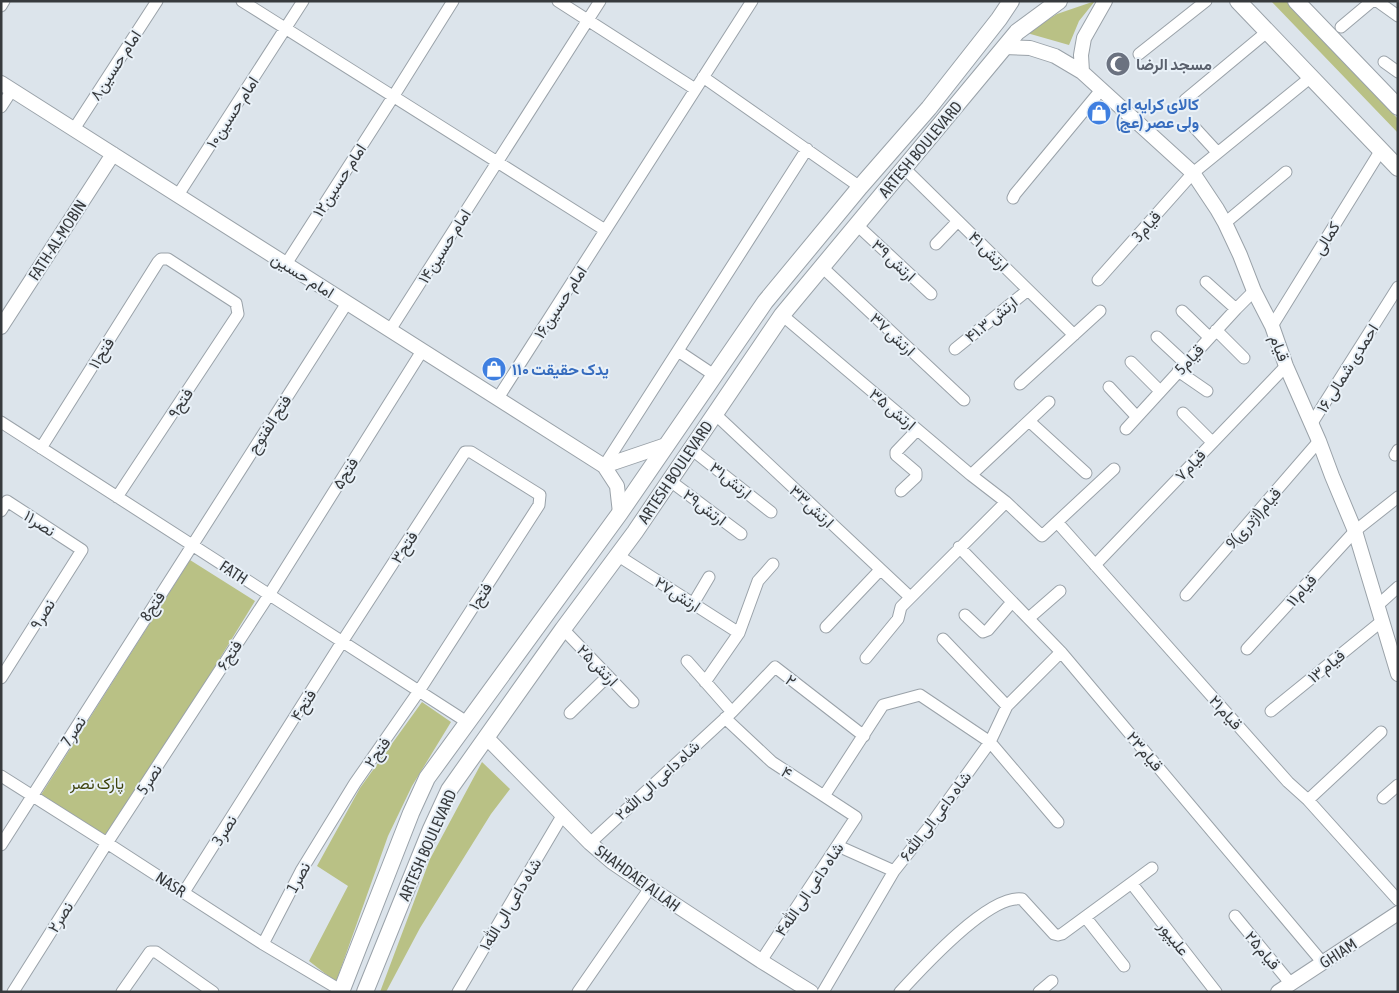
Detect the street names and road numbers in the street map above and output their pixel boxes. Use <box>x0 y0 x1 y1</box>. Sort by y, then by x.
street label: امام حسین۸ <box>86 27 146 104</box>
street label: امام حسین۱۰ <box>202 73 263 152</box>
street label: ARTESH BOULEVARD <box>875 97 965 201</box>
street label: امام حسین۱۲ <box>309 140 371 221</box>
street label: FATH-AL-MOBIN <box>24 196 90 284</box>
street label: امام حسین۱۴ <box>414 206 476 287</box>
street label: قیام3 <box>1128 207 1166 246</box>
street label: کمالی <box>1309 218 1345 259</box>
street label: ارتش ۴۱ <box>964 227 1013 276</box>
street label: ارتش ۳۹ <box>867 235 920 286</box>
street label: امام حسین <box>267 249 338 303</box>
street label: امام حسین۱۶ <box>530 262 592 343</box>
street label: ارتش ۴۱.۳ <box>961 292 1022 347</box>
street label: ارتش ۳۷ <box>865 309 919 361</box>
street label: احمدی شمالی ۱۶ <box>1313 320 1383 417</box>
street label: قیام <box>1265 332 1293 364</box>
street label: ۱۱فتح <box>85 334 120 373</box>
street label: قیام5 <box>1171 340 1209 379</box>
street label: ارتش ۳۵ <box>865 384 920 435</box>
street label: ۹فتح <box>164 385 199 423</box>
street label: فتح الفتوح <box>243 391 297 458</box>
street label: ARTESH BOULEVARD <box>634 417 716 527</box>
street label: قیام۷ <box>1171 446 1210 486</box>
street label: ۵فتح <box>328 454 364 494</box>
street label: ارتش۳۱ <box>705 458 755 504</box>
street label: ارتش۳۳ <box>785 481 838 532</box>
street label: قیام(اژدری)9 <box>1222 484 1286 553</box>
street label: ارتش۲۹ <box>679 485 730 530</box>
street label: ۱۱نصر <box>20 506 59 541</box>
street label: ۳فتح <box>387 528 423 568</box>
street label: FATH <box>217 556 251 588</box>
street label: قیام۱۱ <box>1282 571 1321 611</box>
street label: ارتش۲۷ <box>651 573 704 617</box>
street label: ۱فتح <box>465 579 498 615</box>
street label: 8فتح <box>136 588 171 626</box>
street label: ۹نصر <box>26 596 60 633</box>
street label: ۶فتح <box>213 637 248 675</box>
street label: ارتش۲۵ <box>573 641 622 691</box>
street label: قیام۱۳ <box>1304 646 1349 688</box>
street label: ۲ <box>782 670 800 690</box>
street label: فتح۴ <box>287 686 322 725</box>
street label: قیام۲۱ <box>1205 691 1246 734</box>
street label: 7نصر <box>57 713 91 750</box>
street label: قیام۲۳ <box>1122 728 1167 776</box>
street label: ۲فتح <box>360 734 396 772</box>
street label: شاه داعی الی الله۲ <box>611 737 704 825</box>
street label: 5نصر <box>133 761 167 798</box>
street label: ۴ <box>778 762 796 782</box>
street label: شاه داعی الی الله۶ <box>895 768 976 866</box>
street label: ARTESH BOULEVARD <box>394 787 460 903</box>
street label: 3نصر <box>208 812 242 849</box>
street label: شاه داعی الی الله۴ <box>771 839 849 940</box>
street label: SHAHDAEI ALLAH <box>592 841 684 915</box>
street label: شاه داعی الی الله۱ <box>475 855 546 954</box>
street label: 1نصر <box>282 859 315 896</box>
street label: NASR <box>153 868 189 900</box>
street label: نصر۲ <box>44 898 78 937</box>
street label: علیپور <box>1152 916 1193 961</box>
street label: قیام۲۵ <box>1240 927 1284 974</box>
street label: GHIAM <box>1316 934 1360 972</box>

